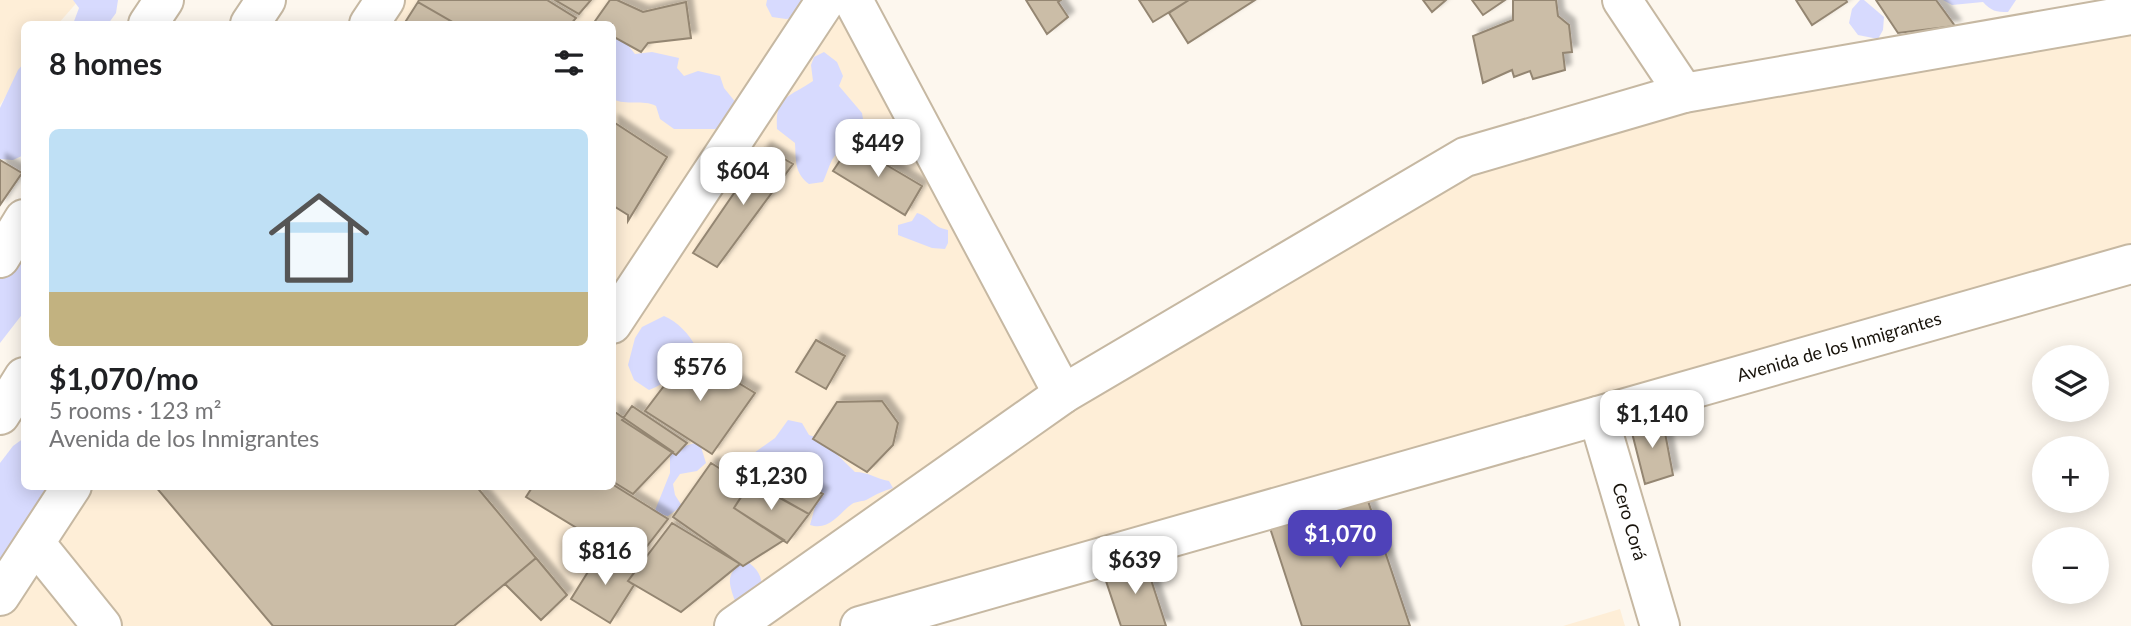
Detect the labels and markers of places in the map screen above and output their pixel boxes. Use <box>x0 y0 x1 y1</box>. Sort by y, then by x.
pin: $449 <box>837 120 919 179</box>
pin: $604 <box>702 148 784 207</box>
pin: $576 <box>659 344 741 403</box>
pin: $1,140 <box>1595 391 1709 450</box>
pin: $1,230 <box>714 452 828 512</box>
pin: $1,070 <box>1283 510 1397 570</box>
pin: $816 <box>564 528 646 587</box>
pin: $639 <box>1094 536 1176 596</box>

